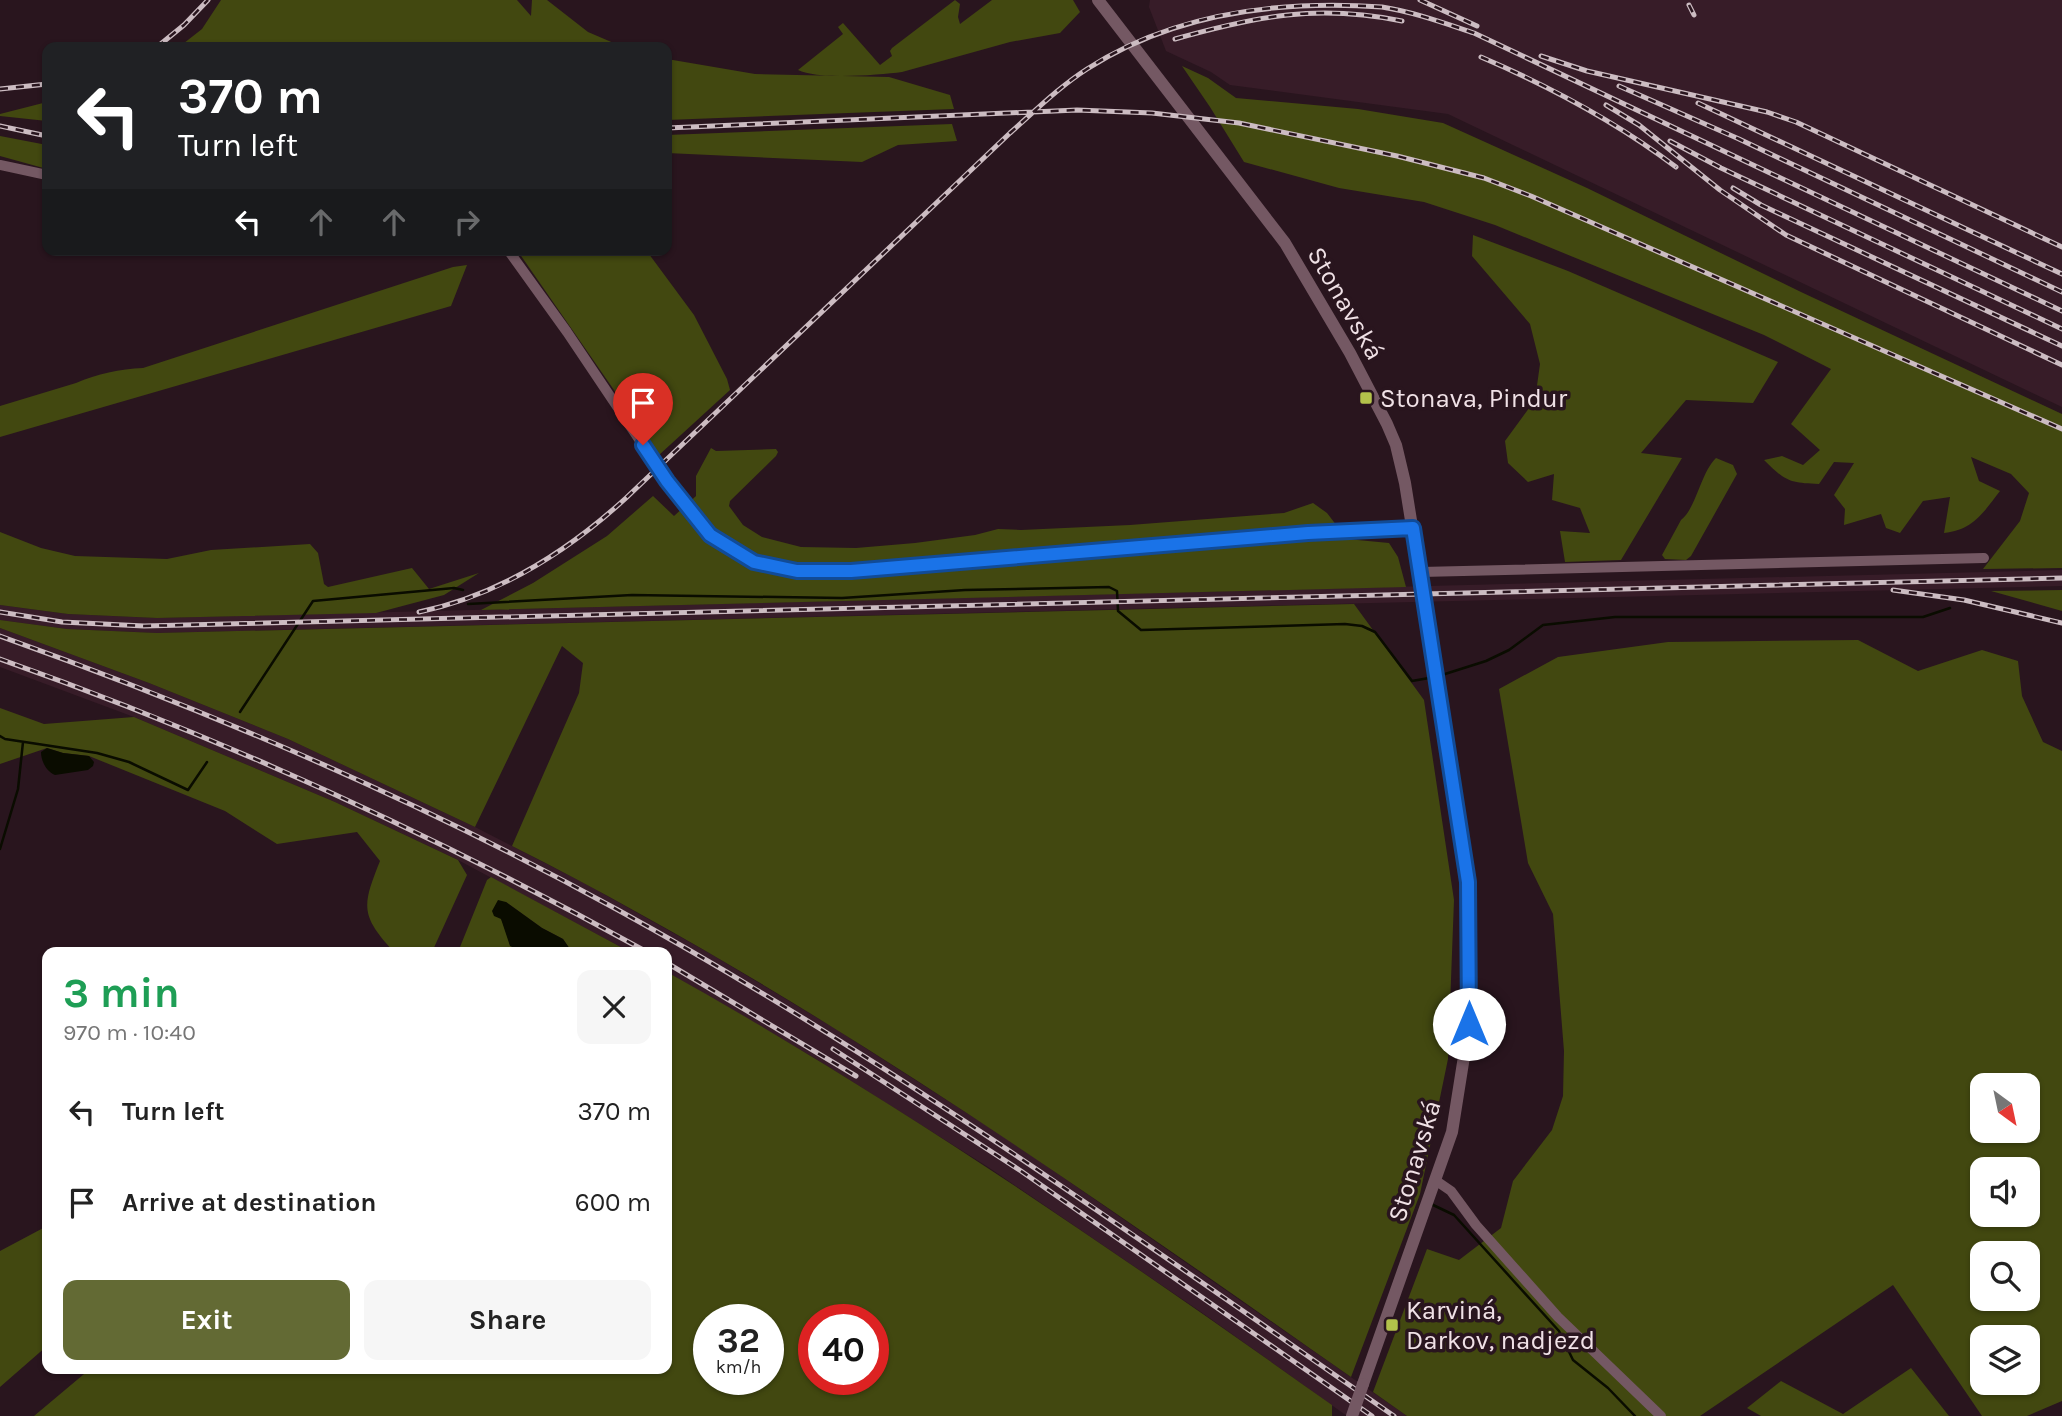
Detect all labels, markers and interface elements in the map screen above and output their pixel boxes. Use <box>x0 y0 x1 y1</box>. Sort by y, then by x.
text: 370 m <box>178 68 323 125</box>
icon: left <box>63 70 154 161</box>
text: Turn left <box>178 127 298 164</box>
icon: left <box>229 203 267 241</box>
icon: ahead <box>302 203 340 241</box>
icon: ahead <box>375 203 413 241</box>
icon: right <box>448 203 486 241</box>
street label: Stonavská <box>1301 241 1390 365</box>
pin <box>613 373 673 445</box>
place label: Stonava, Pindur <box>1380 383 1568 414</box>
icon: arrive <box>624 384 662 422</box>
marker: Stonava, Pindur <box>1358 390 1374 406</box>
text: 3 min <box>63 968 180 1018</box>
button: close <box>577 970 651 1044</box>
position arrow <box>1432 987 1506 1061</box>
text: 970 m · 10:40 <box>63 1019 196 1046</box>
north arrow <box>1970 1073 2040 1143</box>
map controls <box>1970 1073 2040 1395</box>
icon: left <box>63 1093 101 1131</box>
text: Turn left <box>122 1096 224 1127</box>
text: 370 m <box>578 1096 651 1127</box>
street label: Stonavská <box>1381 1097 1448 1226</box>
button: sound <box>1970 1157 2040 1227</box>
icon: arrive <box>63 1184 101 1222</box>
text: Arrive at destination <box>122 1187 376 1218</box>
text: 600 m <box>575 1187 651 1218</box>
button: search <box>1970 1241 2040 1311</box>
button: Exit <box>63 1280 350 1360</box>
button: Share <box>364 1280 651 1360</box>
place label: Karviná, Darkov, nadjezd <box>1406 1295 1595 1356</box>
speed limit sign: 40 <box>798 1304 889 1395</box>
marker: Karviná, Darkov, nadjezd <box>1384 1317 1400 1333</box>
text: 32 <box>717 1320 760 1361</box>
button: layers <box>1970 1325 2040 1395</box>
text: km/h <box>716 1356 761 1378</box>

